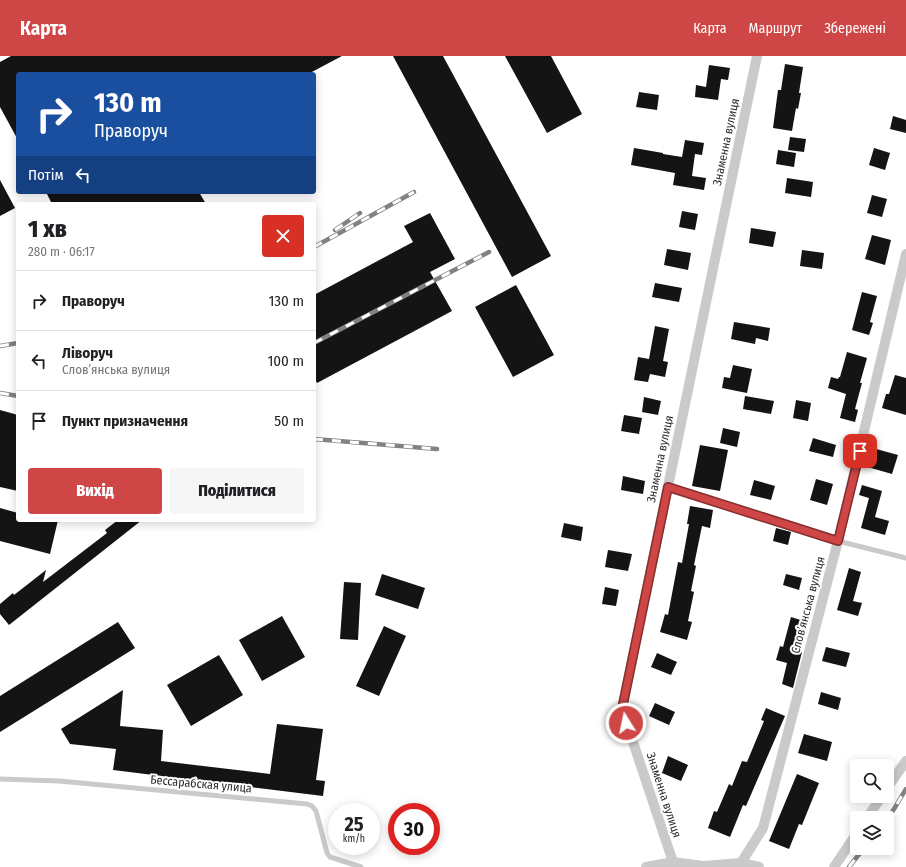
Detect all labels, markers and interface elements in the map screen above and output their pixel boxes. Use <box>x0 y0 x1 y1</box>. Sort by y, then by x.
text: Карта <box>20 17 67 40</box>
text: Карта <box>693 20 727 37</box>
text: Маршрут <box>749 20 802 37</box>
text: Збережені <box>824 20 886 37</box>
text: 130 m <box>94 86 162 119</box>
icon: right <box>28 88 80 140</box>
street label: Знаменна вулиця <box>710 97 742 187</box>
text: Праворуч <box>94 120 168 142</box>
icon: left <box>72 164 94 186</box>
text: Потім <box>28 166 64 184</box>
text: 1 хв <box>28 215 67 243</box>
button: close <box>262 215 304 257</box>
text: 280 m · 06:17 <box>28 244 95 259</box>
icon: right <box>28 290 50 312</box>
text: Праворуч <box>62 292 125 310</box>
text: 130 m <box>269 292 304 310</box>
text: Ліворуч <box>62 344 113 362</box>
icon: left <box>28 350 50 372</box>
text: 100 m <box>267 352 304 370</box>
text: Слов’янська вулиця <box>62 362 170 377</box>
icon: arrive <box>28 410 50 432</box>
text: Пункт призначення <box>62 412 188 430</box>
text: 50 m <box>274 412 304 430</box>
street label: Знаменна вулиця <box>644 414 676 504</box>
pin <box>843 434 877 468</box>
icon: arrive <box>849 440 871 462</box>
button: Вихід <box>28 468 162 514</box>
button: Поділитися <box>170 468 304 514</box>
street label: Слов’янська вулиця <box>788 555 828 655</box>
position arrow <box>605 702 647 744</box>
street label: Знаменна вулиця <box>644 751 684 839</box>
map controls <box>850 759 894 855</box>
button: search <box>850 759 894 803</box>
street label: Бессарабская улица <box>150 773 252 795</box>
speed limit sign: 30 <box>388 803 440 855</box>
button: layers <box>850 811 894 855</box>
text: 25 <box>344 812 364 836</box>
text: km/h <box>343 833 365 845</box>

